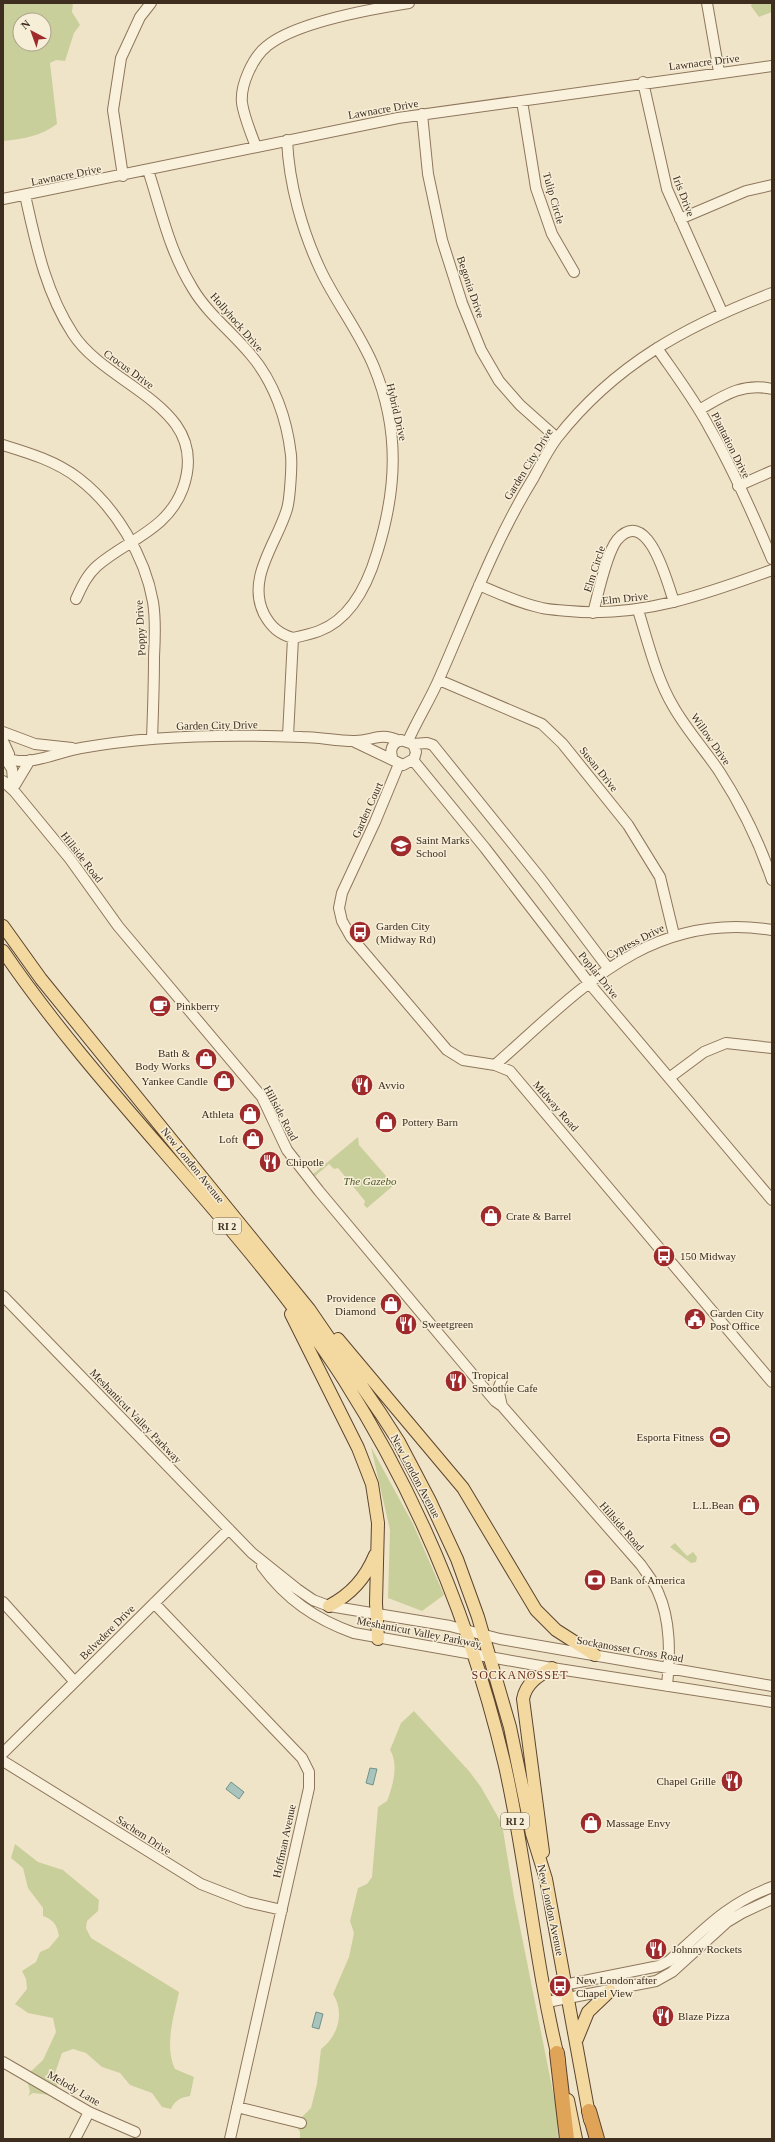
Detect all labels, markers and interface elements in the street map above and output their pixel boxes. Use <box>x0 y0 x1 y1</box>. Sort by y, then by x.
north arrow <box>12 12 52 52</box>
text: N <box>19 17 32 32</box>
street label: Lawnacre Drive <box>668 52 740 72</box>
street label: Lawnacre Drive <box>347 97 419 121</box>
street label: Lawnacre Drive <box>30 162 102 188</box>
street label: Tulip Circle <box>541 171 567 225</box>
street label: Iris Drive <box>671 174 697 218</box>
street label: Begonia Drive <box>455 255 487 320</box>
street label: Hollyhock Drive <box>208 290 266 354</box>
street label: Crocus Drive <box>102 347 156 391</box>
street label: Hybrid Drive <box>385 382 410 442</box>
street label: Plantation Drive <box>709 410 753 480</box>
street label: Garden City Drive <box>501 426 555 502</box>
street label: Elm Circle <box>581 544 607 594</box>
street label: Elm Drive <box>601 590 649 606</box>
street label: Poppy Drive <box>133 600 147 656</box>
street label: Willow Drive <box>689 711 733 767</box>
street label: Garden City Drive <box>176 718 258 732</box>
street label: Susan Drive <box>577 744 621 794</box>
street label: Garden Court <box>349 780 385 840</box>
street label: Hillside Road <box>59 829 106 885</box>
school or university icon: Saint Marks School <box>388 833 414 859</box>
place label: Saint Marks School <box>416 834 469 859</box>
bus stop icon: Garden City (Midway Rd) <box>347 919 373 945</box>
place label: Garden City (Midway Rd) <box>376 920 436 946</box>
street label: Cypress Drive <box>604 921 666 961</box>
street label: Poplar Drive <box>577 949 622 1001</box>
cafe icon: Pinkberry <box>147 993 173 1019</box>
place label: Pinkberry <box>176 1000 220 1012</box>
shop icon: Bath & Body Works <box>193 1046 219 1072</box>
place label: Bath & Body Works <box>135 1047 190 1072</box>
shop icon: Yankee Candle <box>211 1068 237 1094</box>
restaurant icon: Avvio <box>349 1072 375 1098</box>
place label: Yankee Candle <box>142 1075 208 1087</box>
street label: Midway Road <box>531 1078 581 1134</box>
place label: Avvio <box>378 1079 405 1091</box>
street label: Hillside Road <box>261 1083 301 1143</box>
shop icon: Athleta <box>237 1101 263 1127</box>
place label: Athleta <box>202 1108 234 1120</box>
shop icon: Pottery Barn <box>373 1109 399 1135</box>
place label: Pottery Barn <box>402 1116 458 1128</box>
street label: New London Avenue <box>159 1125 227 1205</box>
shop icon: Loft <box>240 1126 266 1152</box>
place label: Loft <box>219 1133 238 1145</box>
restaurant icon: Chipotle <box>257 1149 283 1175</box>
place label: Chipotle <box>286 1156 324 1168</box>
park label: The Gazebo <box>344 1175 397 1187</box>
shop icon: Crate & Barrel <box>478 1203 504 1229</box>
place label: Crate & Barrel <box>506 1210 571 1222</box>
road number: RI 2 <box>213 1218 241 1234</box>
bus stop icon: 150 Midway <box>651 1243 677 1269</box>
place label: 150 Midway <box>680 1250 736 1262</box>
shop icon: Providence Diamond <box>378 1291 404 1317</box>
place label: Providence Diamond <box>327 1292 376 1317</box>
public building icon: Garden City Post Office <box>682 1306 708 1332</box>
place label: Garden City Post Office <box>710 1307 765 1332</box>
restaurant icon: Sweetgreen <box>393 1311 419 1337</box>
place label: Sweetgreen <box>422 1318 474 1330</box>
street label: Meshanticut Valley Parkway <box>88 1366 185 1466</box>
restaurant icon: Tropical Smoothie Cafe <box>443 1368 469 1394</box>
place label: Tropical Smoothie Cafe <box>472 1369 538 1394</box>
sports icon: Esporta Fitness <box>707 1424 733 1450</box>
place label: Esporta Fitness <box>636 1431 704 1443</box>
street label: New London Avenue <box>389 1432 443 1520</box>
shop icon: L.L.Bean <box>736 1492 762 1518</box>
street label: Hillside Road <box>598 1499 647 1553</box>
place label: L.L.Bean <box>692 1499 734 1511</box>
bank icon: Bank of America <box>582 1567 608 1593</box>
place label: Bank of America <box>610 1574 685 1586</box>
street label: Belvedere Drive <box>77 1602 137 1662</box>
street label: Meshanticut Valley Parkway <box>356 1614 483 1650</box>
street label: Sockanosset Cross Road <box>576 1634 685 1664</box>
district label: SOCKANOSSET <box>471 1668 569 1682</box>
restaurant icon: Chapel Grille <box>719 1768 745 1794</box>
place label: Chapel Grille <box>656 1775 716 1787</box>
street label: Hoffman Avenue <box>270 1803 298 1879</box>
shop icon: Massage Envy <box>578 1810 604 1836</box>
street label: Sachem Drive <box>114 1813 174 1857</box>
road number: RI 2 <box>501 1813 529 1829</box>
place label: Massage Envy <box>606 1817 671 1829</box>
street label: New London Avenue <box>535 1863 567 1957</box>
restaurant icon: Johnny Rockets <box>643 1936 669 1962</box>
place label: Johnny Rockets <box>672 1943 742 1955</box>
bus stop icon: New London after Chapel View <box>547 1973 573 1999</box>
place label: New London after Chapel View <box>576 1974 657 1999</box>
restaurant icon: Blaze Pizza <box>650 2003 676 2029</box>
place label: Blaze Pizza <box>678 2010 730 2022</box>
street label: Melody Lane <box>45 2068 103 2108</box>

